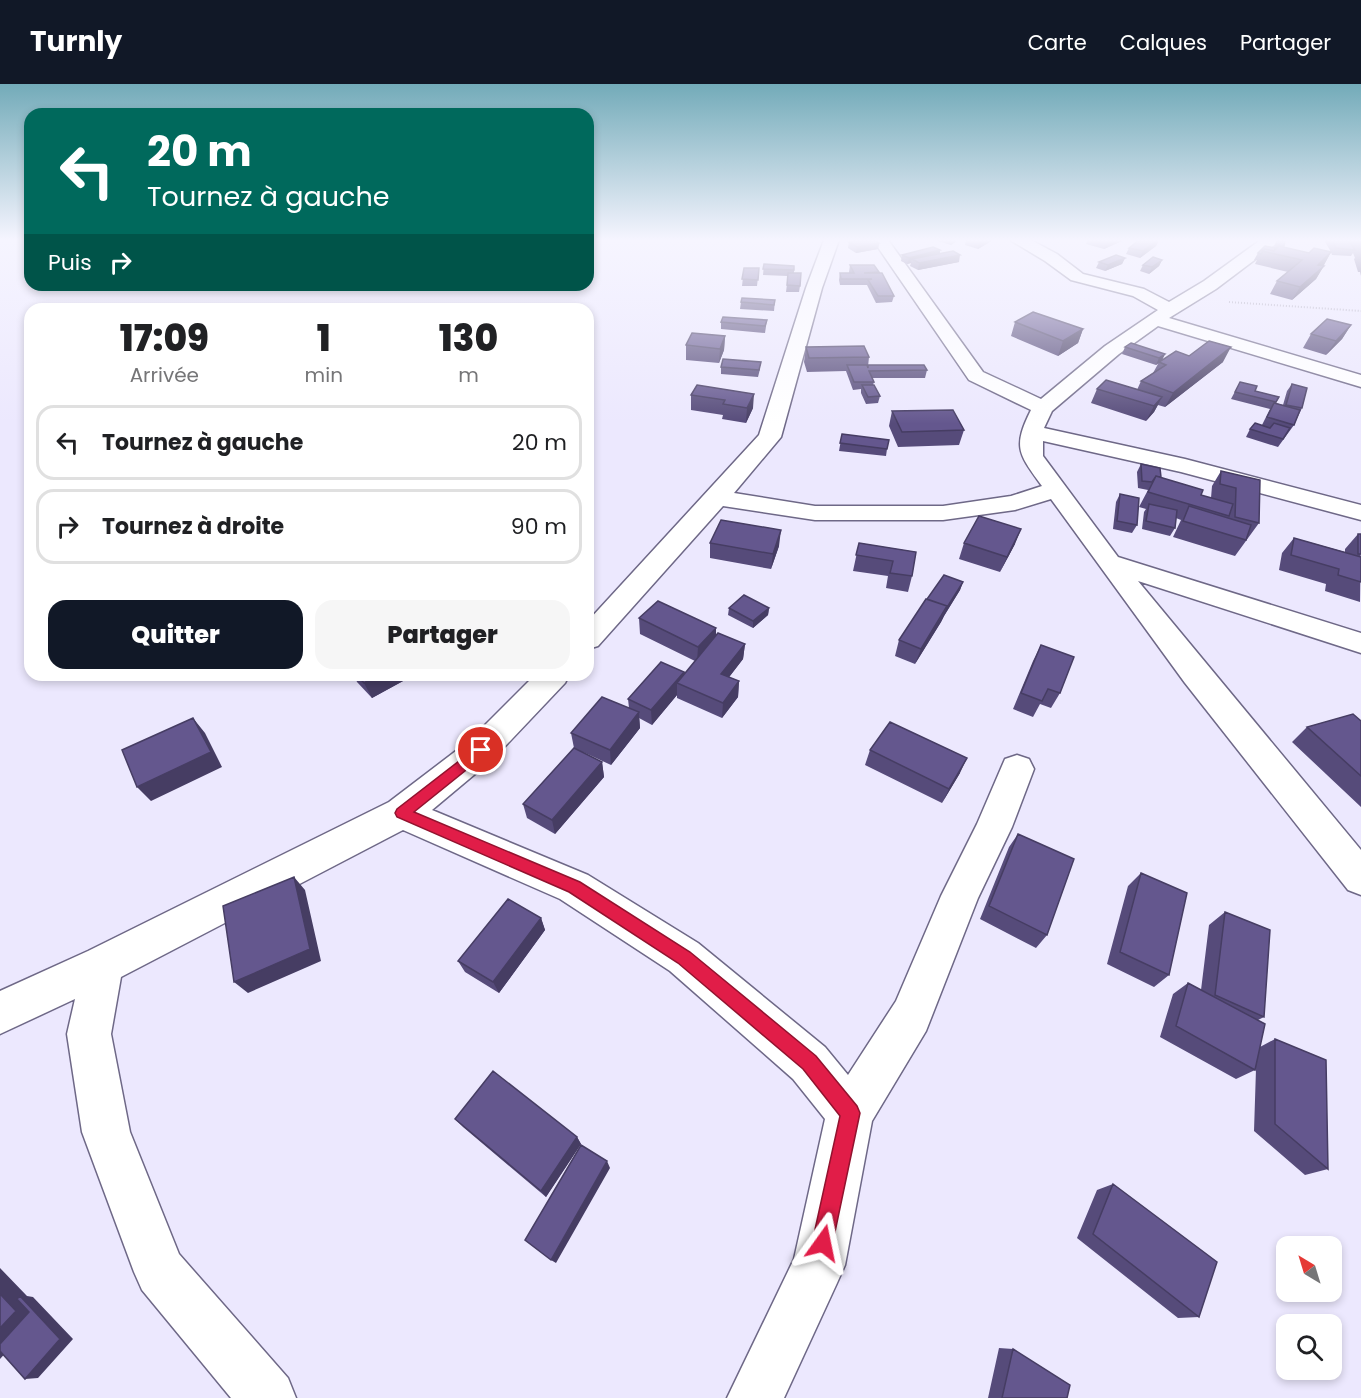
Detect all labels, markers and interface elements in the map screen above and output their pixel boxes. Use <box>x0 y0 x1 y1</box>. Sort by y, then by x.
text: Turnly <box>30 22 122 61</box>
text: Carte <box>1028 28 1087 57</box>
text: Calques <box>1120 28 1207 57</box>
text: Partager <box>1240 28 1331 57</box>
text: 20 m <box>147 122 252 181</box>
icon: left <box>48 132 126 210</box>
text: Tournez à gauche <box>147 178 389 215</box>
icon: right <box>104 246 137 279</box>
text: Puis <box>48 247 92 278</box>
text: 17:09 <box>120 313 209 364</box>
text: 1 <box>317 313 331 364</box>
text: 130 <box>439 313 498 364</box>
text: Arrivée <box>130 361 199 389</box>
text: min <box>305 361 343 389</box>
text: m <box>458 361 479 389</box>
icon: left <box>51 426 84 459</box>
text: Tournez à gauche <box>102 427 303 458</box>
text: 20 m <box>512 427 567 458</box>
icon: right <box>51 510 84 543</box>
text: Tournez à droite <box>102 511 284 542</box>
text: 90 m <box>511 511 567 542</box>
button: Quitter <box>48 600 303 669</box>
button: Partager <box>315 600 570 669</box>
pin <box>455 724 506 775</box>
icon: arrive <box>464 733 497 766</box>
position arrow <box>791 1211 855 1275</box>
north arrow <box>1276 1236 1342 1302</box>
map controls <box>1276 1236 1342 1380</box>
button: search <box>1276 1314 1342 1380</box>

